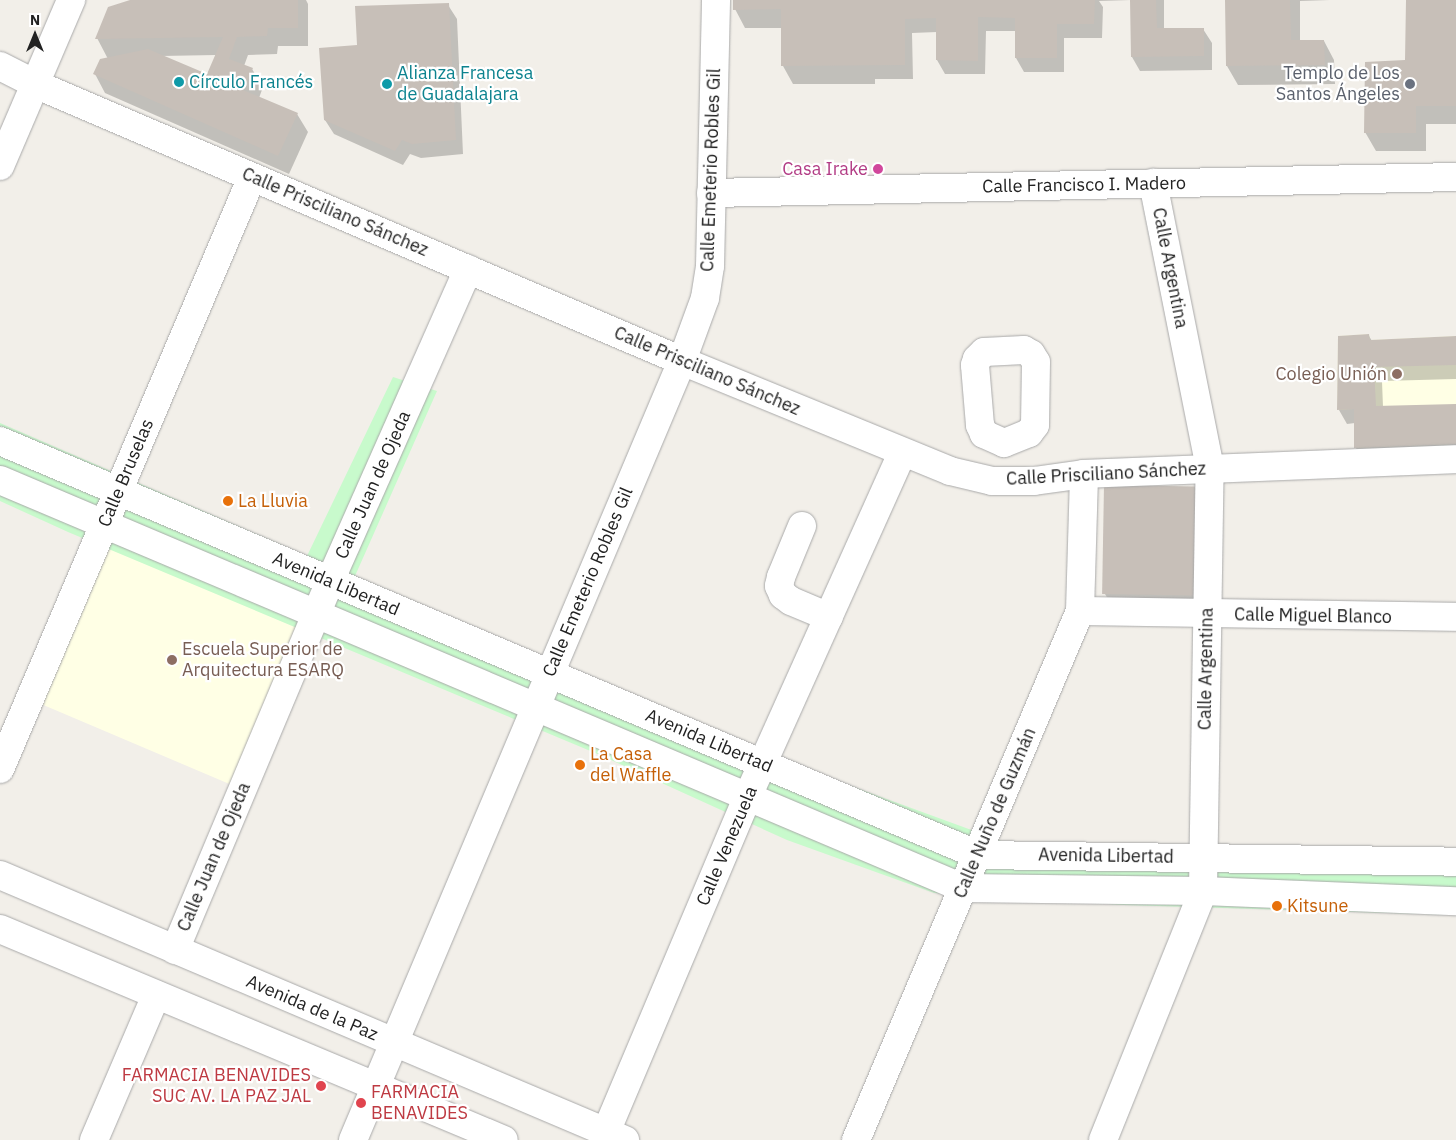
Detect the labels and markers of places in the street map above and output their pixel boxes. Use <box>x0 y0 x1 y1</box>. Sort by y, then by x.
place label: Alianza Francesa de Guadalajara <box>397 63 533 106</box>
place label: Templo de Los Santos Ángeles <box>1276 63 1400 106</box>
place label: Círculo Francés <box>189 71 313 93</box>
marker: Círculo Francés <box>173 76 185 88</box>
marker: Alianza Francesa de Guadalajara <box>381 78 393 90</box>
marker: Templo de Los Santos Ángeles <box>1404 78 1416 90</box>
place label: Casa Irake <box>782 158 868 180</box>
marker: Casa Irake <box>872 163 884 175</box>
place label: Colegio Unión <box>1275 363 1387 385</box>
marker: Colegio Unión <box>1391 368 1403 380</box>
place label: La Lluvia <box>238 490 308 512</box>
marker: La Lluvia <box>222 495 234 507</box>
place label: Escuela Superior de Arquitectura ESARQ <box>182 639 344 682</box>
marker: Escuela Superior de Arquitectura ESARQ <box>166 654 178 666</box>
place label: La Casa del Waffle <box>590 744 671 786</box>
marker: La Casa del Waffle <box>574 759 586 771</box>
place label: Kitsune <box>1287 895 1348 917</box>
marker: Kitsune <box>1271 900 1283 912</box>
place label: FARMACIA BENAVIDES SUC AV. LA PAZ JAL <box>122 1065 311 1108</box>
marker: FARMACIA BENAVIDES SUC AV. LA PAZ JAL <box>315 1080 327 1092</box>
place label: FARMACIA BENAVIDES <box>371 1082 468 1124</box>
marker: FARMACIA BENAVIDES <box>355 1097 367 1109</box>

